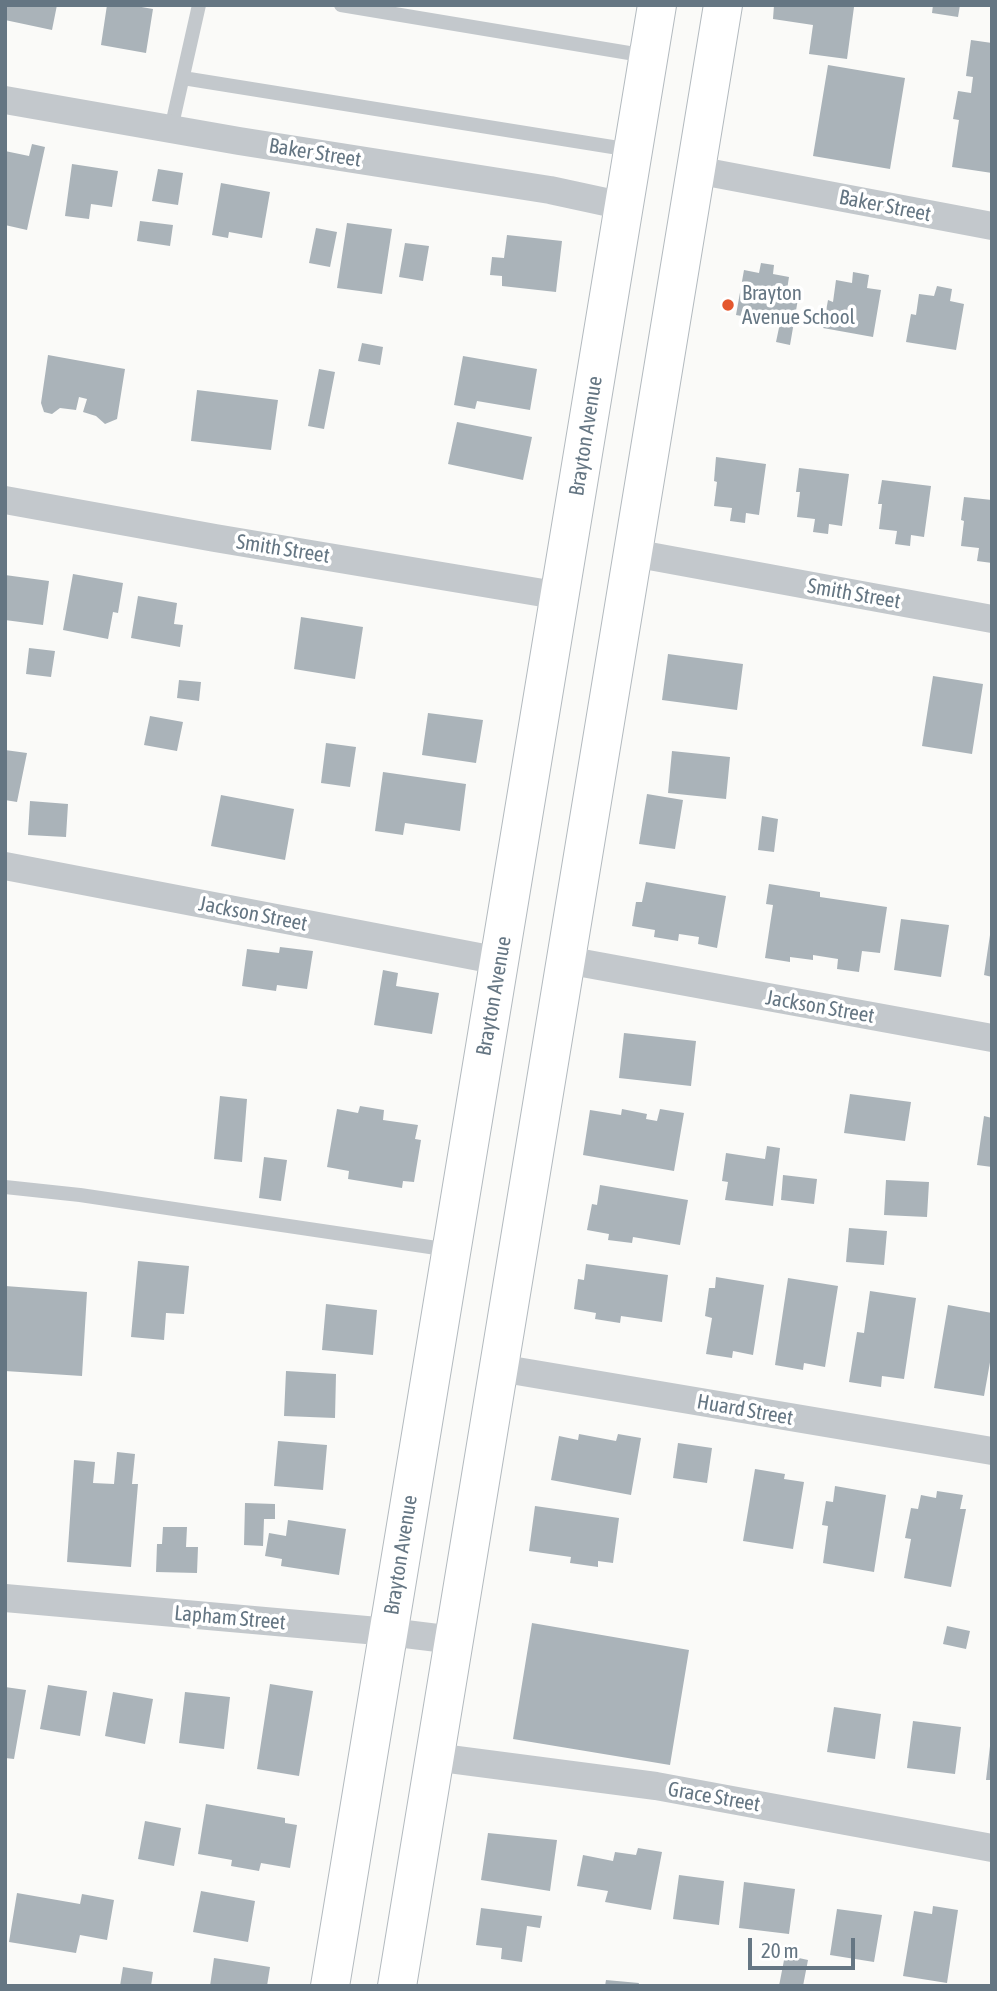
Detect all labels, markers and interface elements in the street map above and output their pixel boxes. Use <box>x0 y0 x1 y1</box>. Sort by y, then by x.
street label: Baker Street <box>267 133 363 173</box>
street label: Baker Street <box>837 185 933 227</box>
place label: Brayton Avenue School <box>742 280 855 330</box>
marker: Brayton Avenue School <box>720 297 736 313</box>
street label: Brayton Avenue <box>564 374 608 498</box>
street label: Smith Street <box>235 529 331 569</box>
street label: Smith Street <box>806 573 902 615</box>
street label: Jackson Street <box>197 891 309 937</box>
street label: Brayton Avenue <box>471 934 517 1058</box>
street label: Jackson Street <box>764 985 876 1029</box>
street label: Huard Street <box>695 1389 795 1431</box>
street label: Brayton Avenue <box>379 1493 423 1617</box>
street label: Lapham Street <box>173 1601 287 1635</box>
street label: Grace Street <box>666 1777 762 1817</box>
scale bar <box>752 1924 859 1968</box>
text: 20 m <box>761 1938 799 1962</box>

